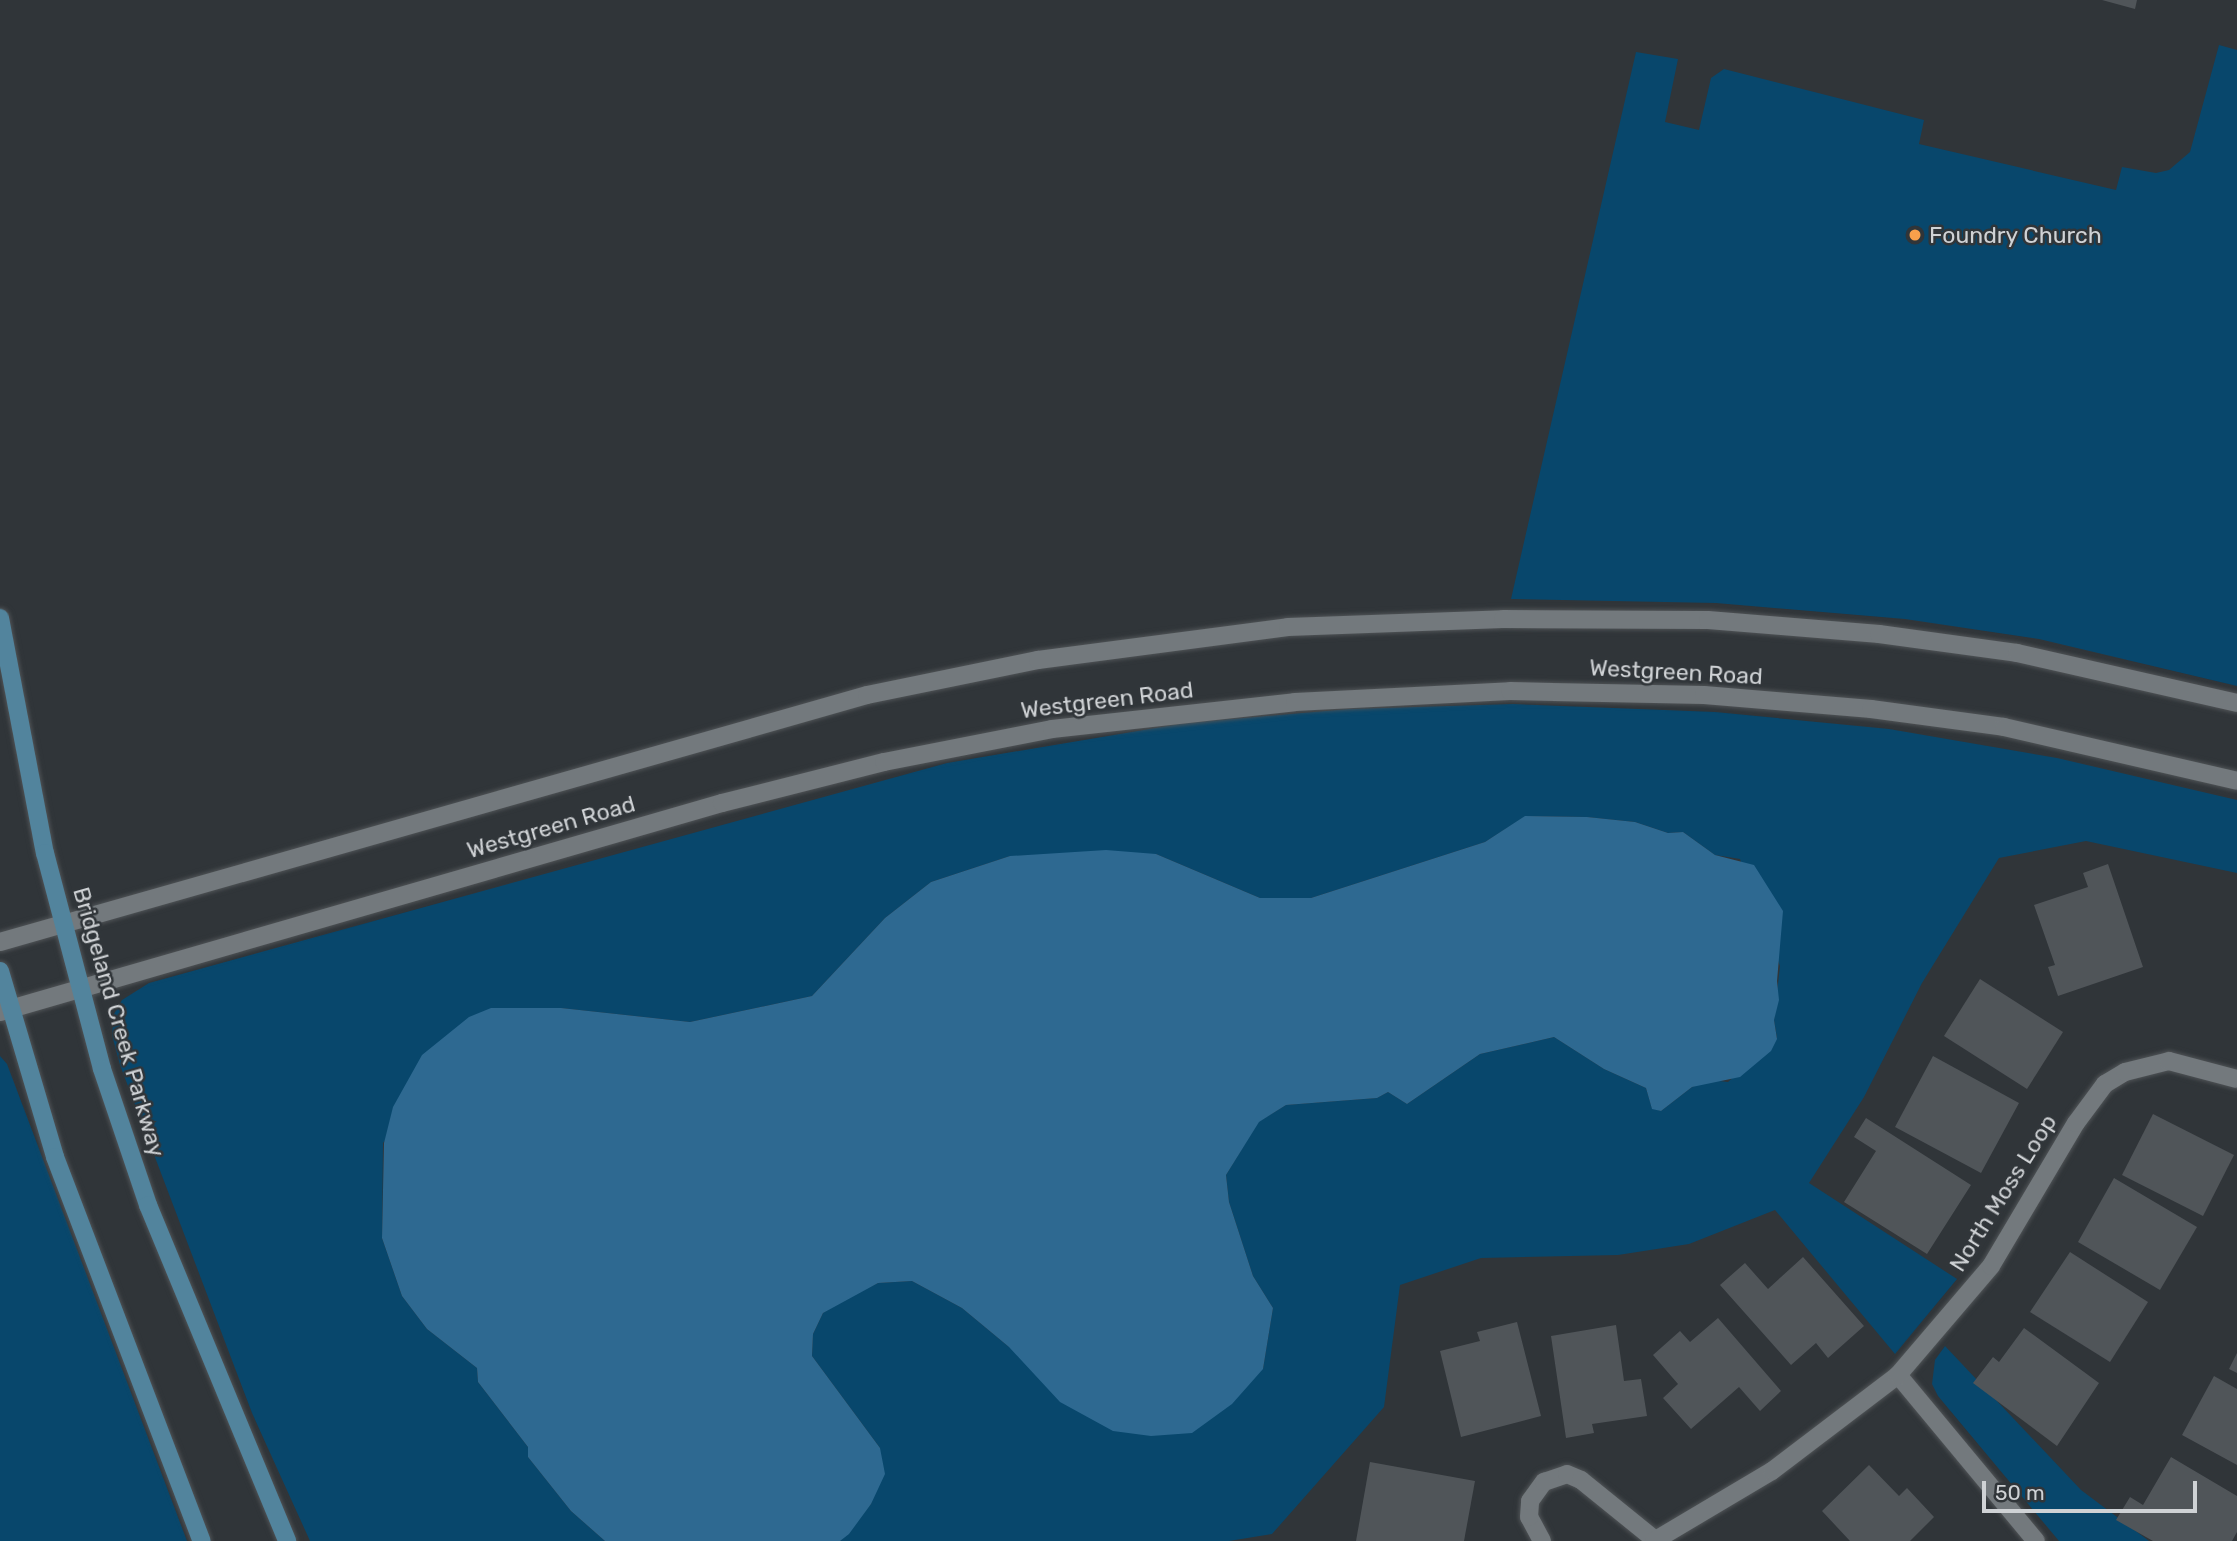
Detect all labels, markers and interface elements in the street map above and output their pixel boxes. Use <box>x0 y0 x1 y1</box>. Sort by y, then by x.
place label: Foundry Church <box>1929 221 2102 249</box>
marker: Foundry Church <box>1907 227 1923 243</box>
street label: Westgreen Road <box>1589 654 1763 690</box>
street label: Westgreen Road <box>1019 676 1195 724</box>
street label: Westgreen Road <box>464 790 638 864</box>
street label: Bridgeland Creek Parkway <box>67 884 171 1160</box>
street label: North Moss Loop <box>1944 1109 2062 1277</box>
scale bar <box>1985 1468 2200 1512</box>
text: 50 m <box>1995 1480 2045 1505</box>

